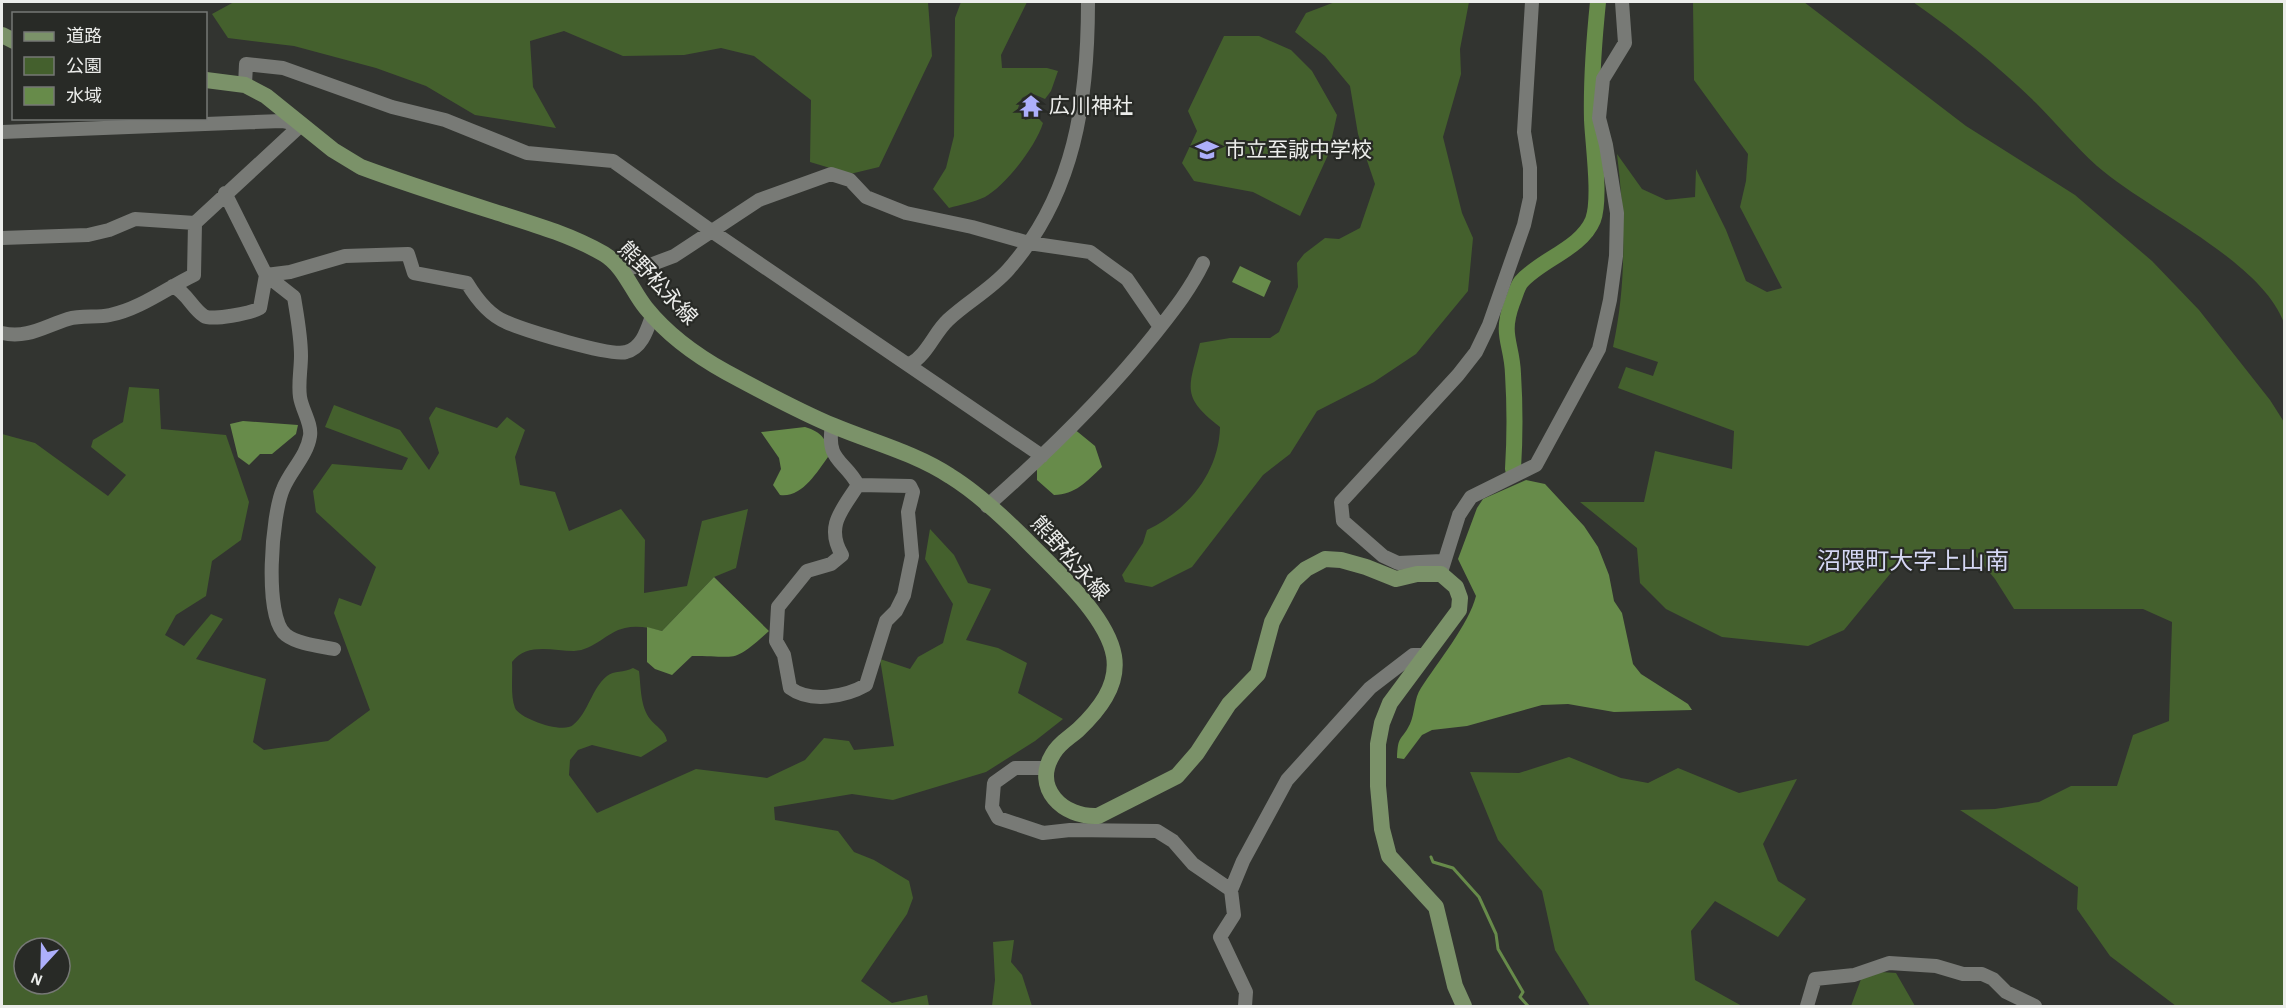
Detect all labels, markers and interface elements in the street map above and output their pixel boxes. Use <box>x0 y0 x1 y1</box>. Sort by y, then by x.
legend <box>12 12 207 120</box>
text: 道路 <box>66 26 102 46</box>
text: 公園 <box>66 57 102 76</box>
text: 水域 <box>66 87 102 106</box>
temple icon: 広川神社 <box>1018 93 1044 119</box>
place label: 広川神社 <box>1049 95 1133 117</box>
school or university icon: 市立至誠中学校 <box>1194 137 1220 163</box>
place label: 市立至誠中学校 <box>1225 139 1372 161</box>
street label: 熊野松永線 <box>614 237 702 329</box>
street label: 熊野松永線 <box>1027 512 1113 604</box>
district label: 沼隈町大字上山南 <box>1817 548 2009 574</box>
north arrow <box>12 936 72 996</box>
text: N <box>29 969 45 988</box>

